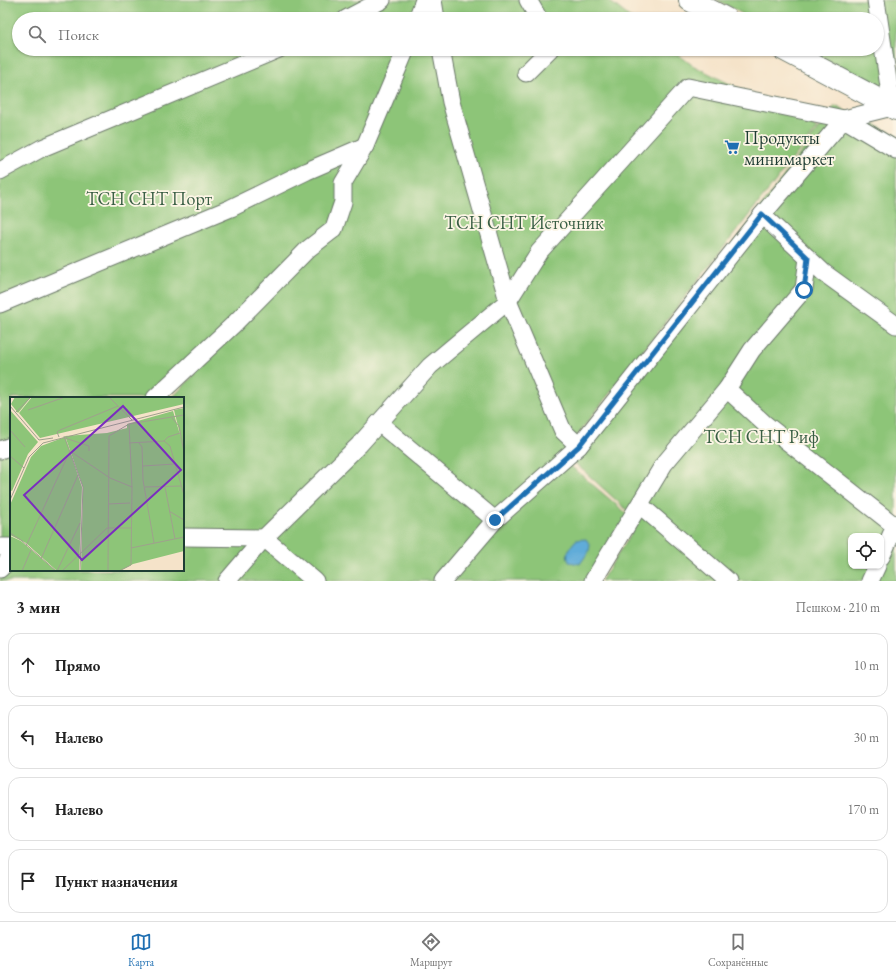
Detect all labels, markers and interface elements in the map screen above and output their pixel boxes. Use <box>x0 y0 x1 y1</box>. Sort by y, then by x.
search box <box>12 12 884 56</box>
icon: search <box>26 23 48 45</box>
text: Поиск <box>58 25 99 44</box>
place label: Продукты минимаркет <box>744 126 835 170</box>
supermarket icon: Продукты минимаркет <box>723 138 741 156</box>
park label: ТСН СНТ Порт <box>86 187 213 210</box>
park label: ТСН СНТ Источник <box>444 211 604 234</box>
route start <box>795 281 813 299</box>
inset map <box>10 397 184 571</box>
park label: ТСН СНТ Риф <box>703 425 819 448</box>
route end <box>486 511 504 529</box>
map controls <box>848 533 884 569</box>
button: locate <box>848 533 884 569</box>
text: 3 мин <box>16 596 60 618</box>
text: Пешком · 210 m <box>796 599 880 616</box>
icon: ahead <box>17 654 39 676</box>
text: Прямо <box>55 656 100 675</box>
text: 10 m <box>854 657 879 674</box>
icon: left <box>17 726 39 748</box>
text: Налево <box>55 728 103 747</box>
text: 30 m <box>854 729 879 746</box>
icon: left <box>17 798 39 820</box>
text: Налево <box>55 800 103 819</box>
text: 170 m <box>848 801 879 818</box>
icon: arrive <box>17 870 39 892</box>
text: Пункт назначения <box>55 872 178 891</box>
tab: Карта <box>128 931 154 969</box>
tab: Маршрут <box>410 931 452 969</box>
tab: Сохранённые <box>708 931 768 969</box>

